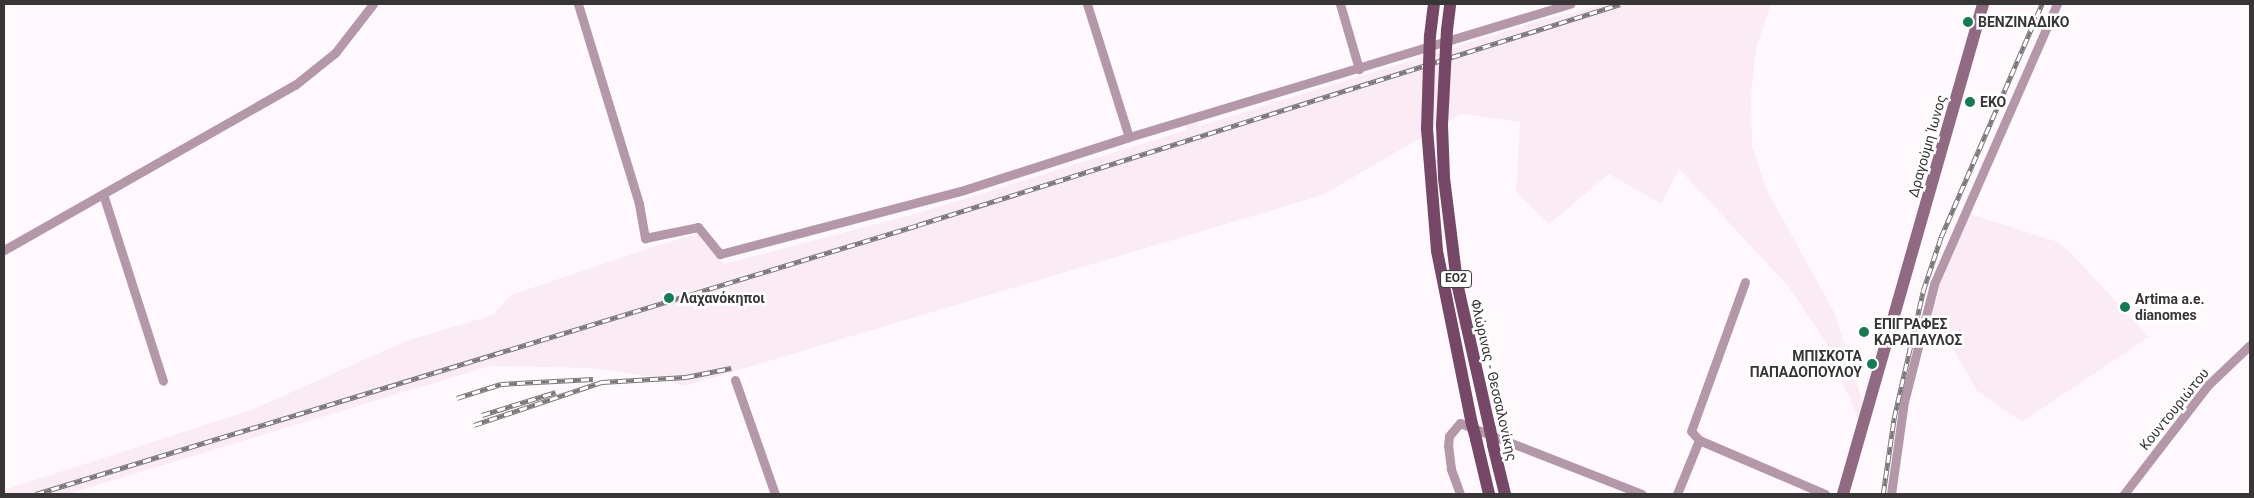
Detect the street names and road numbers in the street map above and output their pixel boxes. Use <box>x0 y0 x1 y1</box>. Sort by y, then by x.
street label: Δραγούμη Ίωνος <box>1904 93 1950 199</box>
road number: ΕΟ2 <box>1440 270 1472 288</box>
street label: Φλώρινας - Θεσσαλονίκης <box>1467 297 1521 463</box>
street label: Κουντουριώτου <box>2136 365 2212 453</box>

